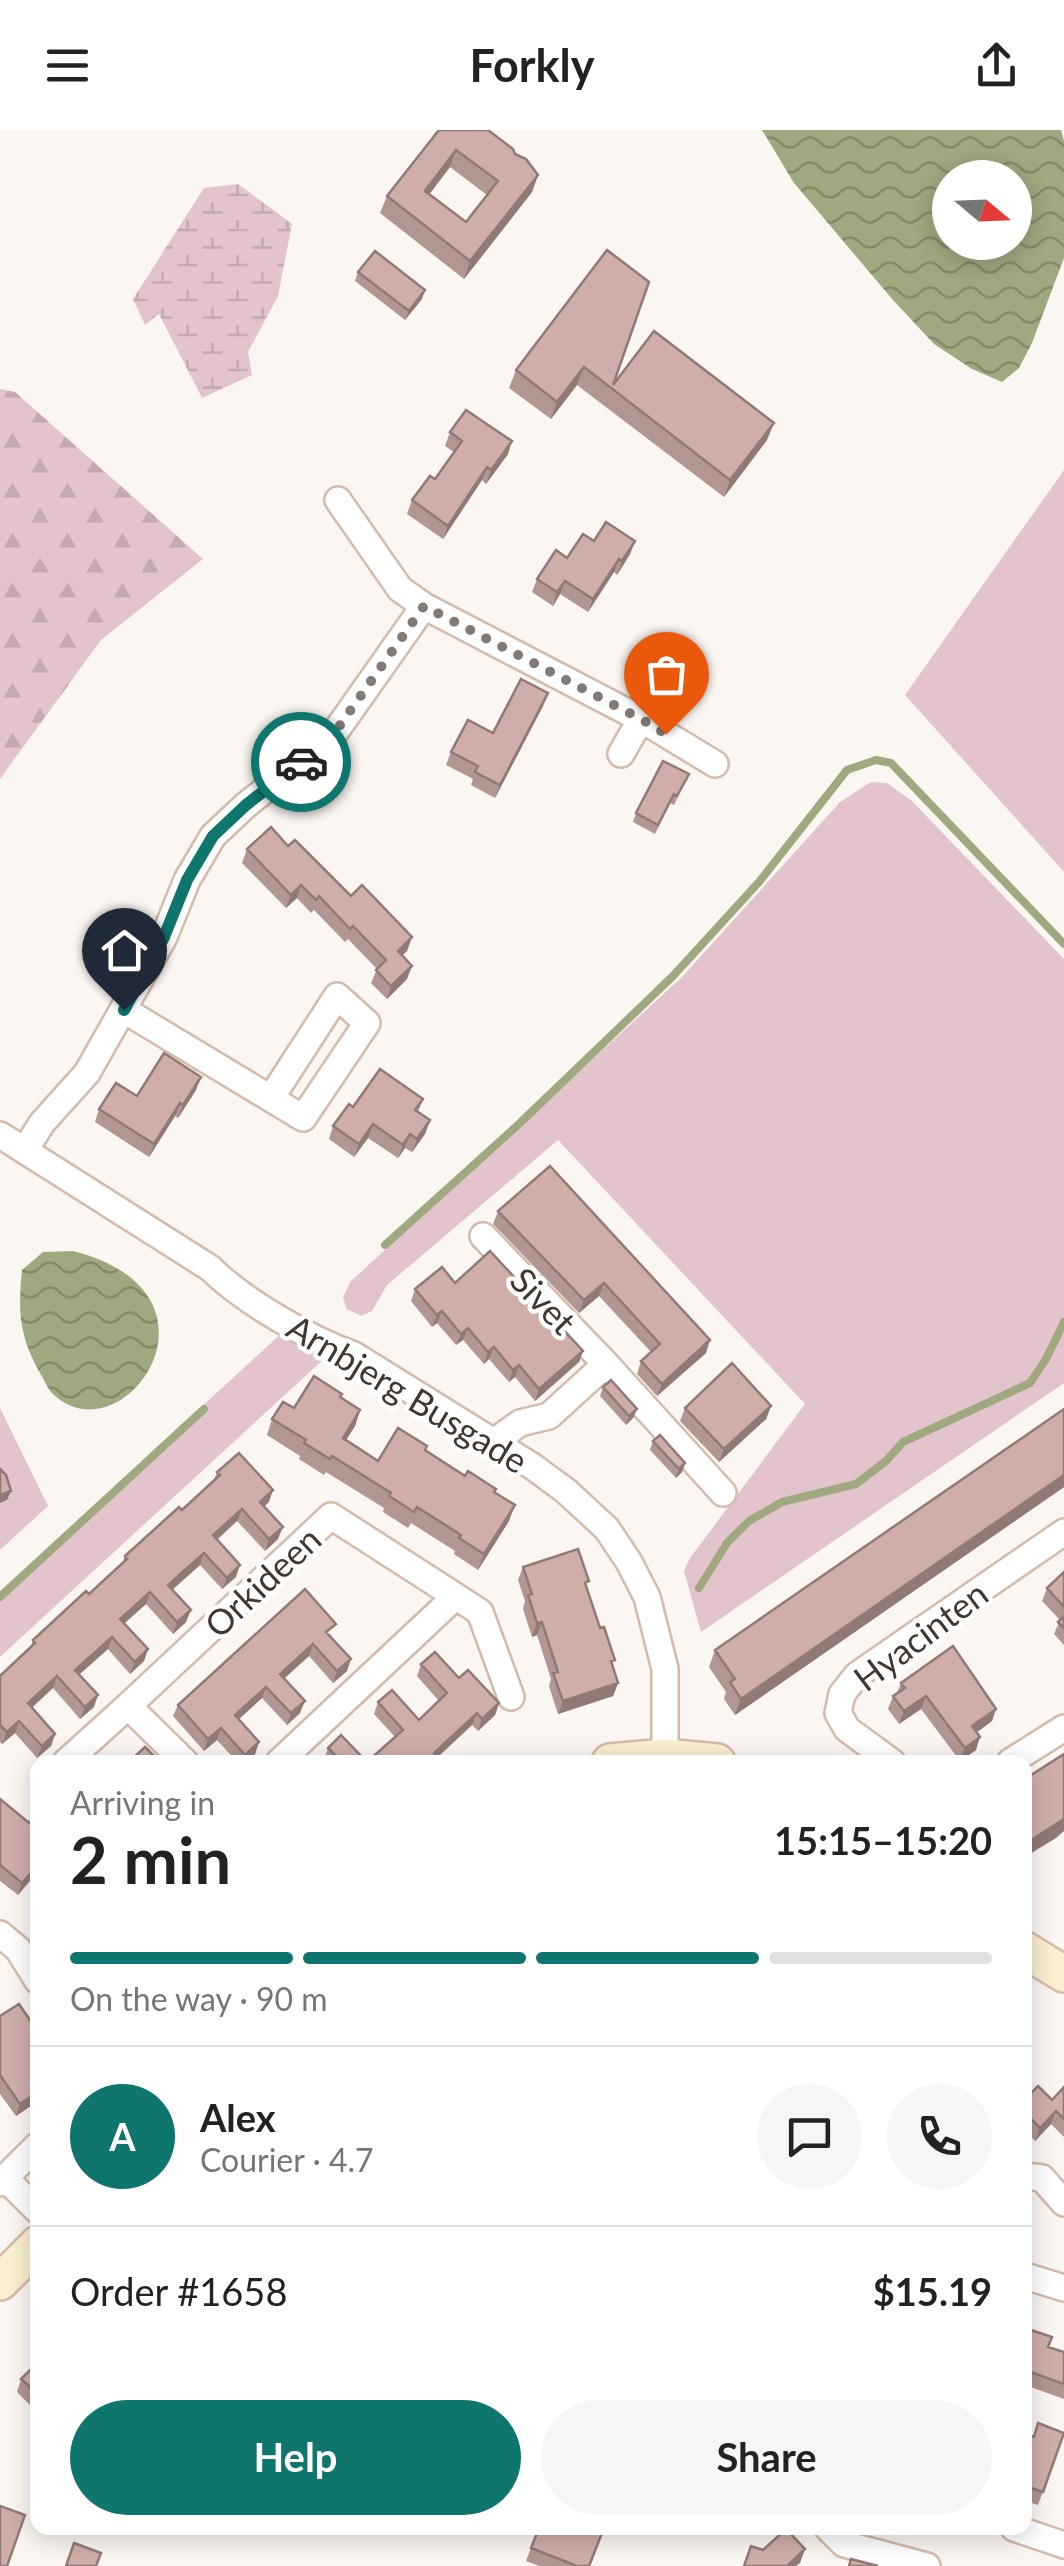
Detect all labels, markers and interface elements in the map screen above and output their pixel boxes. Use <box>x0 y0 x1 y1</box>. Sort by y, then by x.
icon: menu <box>40 38 95 93</box>
text: Forkly <box>469 38 595 92</box>
icon: share <box>969 38 1024 93</box>
north arrow <box>932 160 1032 260</box>
map controls <box>932 160 1032 260</box>
pin <box>624 632 709 735</box>
icon: bag <box>639 647 694 702</box>
courier <box>251 712 351 812</box>
icon: car <box>274 735 329 790</box>
pin <box>82 908 167 1011</box>
icon: home <box>97 923 152 978</box>
street label: Sivet <box>503 1258 586 1342</box>
street label: Arnbjerg Busgade <box>280 1305 536 1481</box>
street label: Orkideen <box>196 1517 328 1645</box>
street label: Hyacinten <box>845 1571 995 1699</box>
text: Arriving in <box>70 1783 215 1822</box>
text: 15:15–15:20 <box>774 1817 992 1863</box>
text: 2 min <box>70 1820 231 1898</box>
text: On the way · 90 m <box>70 1979 328 2018</box>
button: chat <box>757 2084 862 2189</box>
button: phone <box>887 2084 992 2189</box>
text: Alex <box>200 2094 276 2140</box>
text: A <box>109 2113 136 2159</box>
text: Courier · 4.7 <box>200 2140 374 2179</box>
text: Order #1658 <box>70 2268 287 2314</box>
text: $15.19 <box>873 2268 992 2314</box>
button: Help <box>70 2400 521 2515</box>
button: Share <box>541 2400 992 2515</box>

